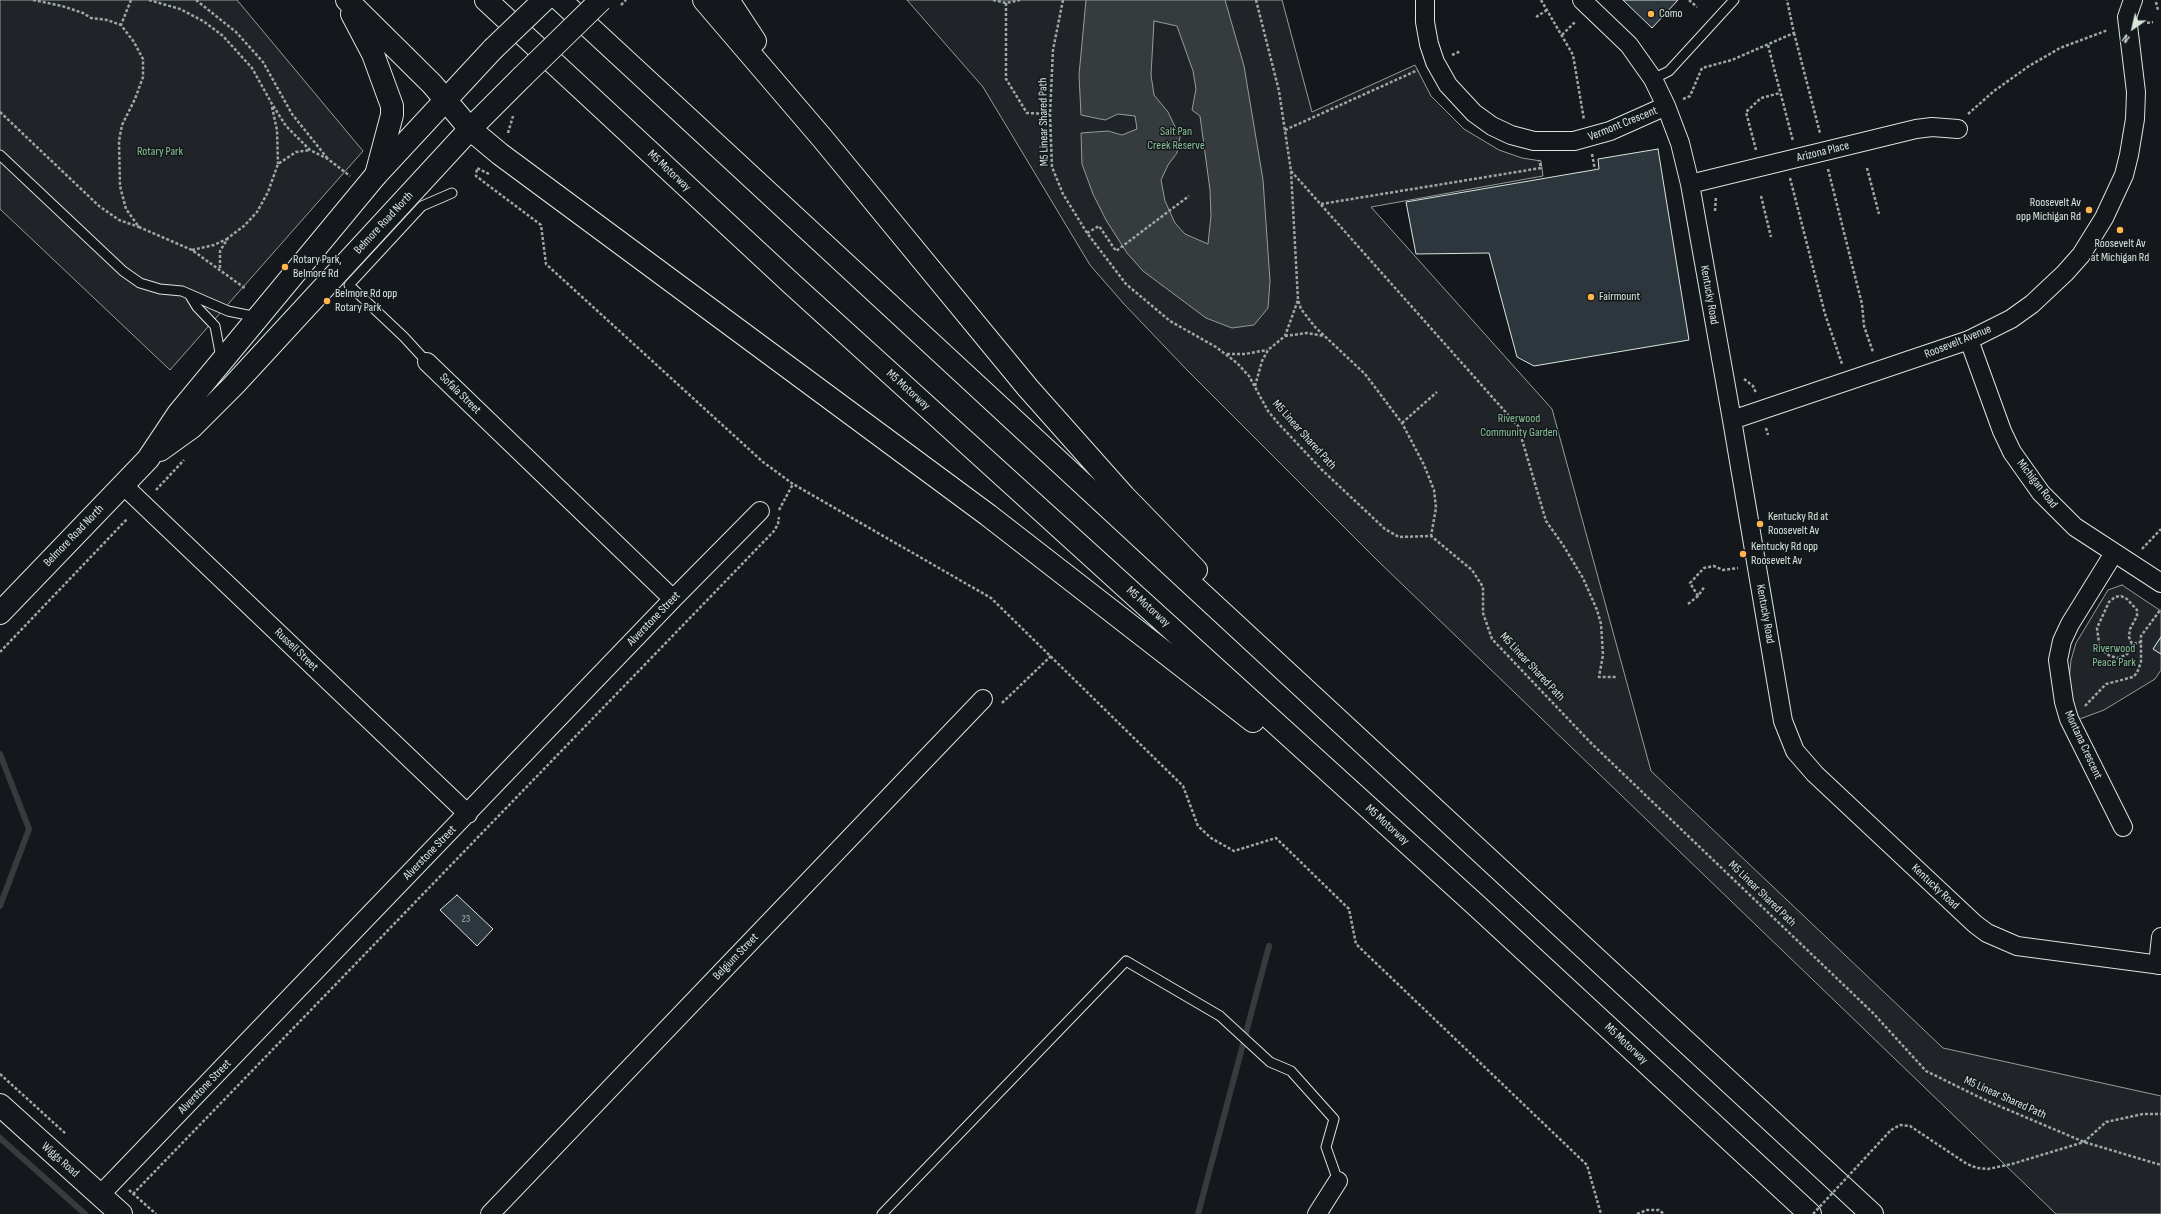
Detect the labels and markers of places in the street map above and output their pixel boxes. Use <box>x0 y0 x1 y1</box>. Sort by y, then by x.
place label: Como <box>1659 7 1682 21</box>
marker: Como <box>1646 9 1656 19</box>
place label: Roosevelt Av opp Michigan Rd <box>2016 196 2081 224</box>
marker: Roosevelt Av opp Michigan Rd <box>2084 205 2094 215</box>
marker: Roosevelt Av at Michigan Rd <box>2115 225 2125 235</box>
place label: Roosevelt Av at Michigan Rd <box>2091 237 2149 265</box>
place label: Rotary Park, Belmore Rd <box>293 253 342 281</box>
marker: Rotary Park, Belmore Rd <box>280 262 290 272</box>
place label: Belmore Rd opp Rotary Park <box>335 287 397 315</box>
place label: Fairmount <box>1599 290 1640 304</box>
marker: Fairmount <box>1586 292 1596 302</box>
marker: Belmore Rd opp Rotary Park <box>322 296 332 306</box>
place label: Kentucky Rd at Roosevelt Av <box>1768 510 1828 538</box>
marker: Kentucky Rd at Roosevelt Av <box>1755 519 1765 529</box>
place label: Kentucky Rd opp Roosevelt Av <box>1751 540 1818 568</box>
marker: Kentucky Rd opp Roosevelt Av <box>1738 549 1748 559</box>

